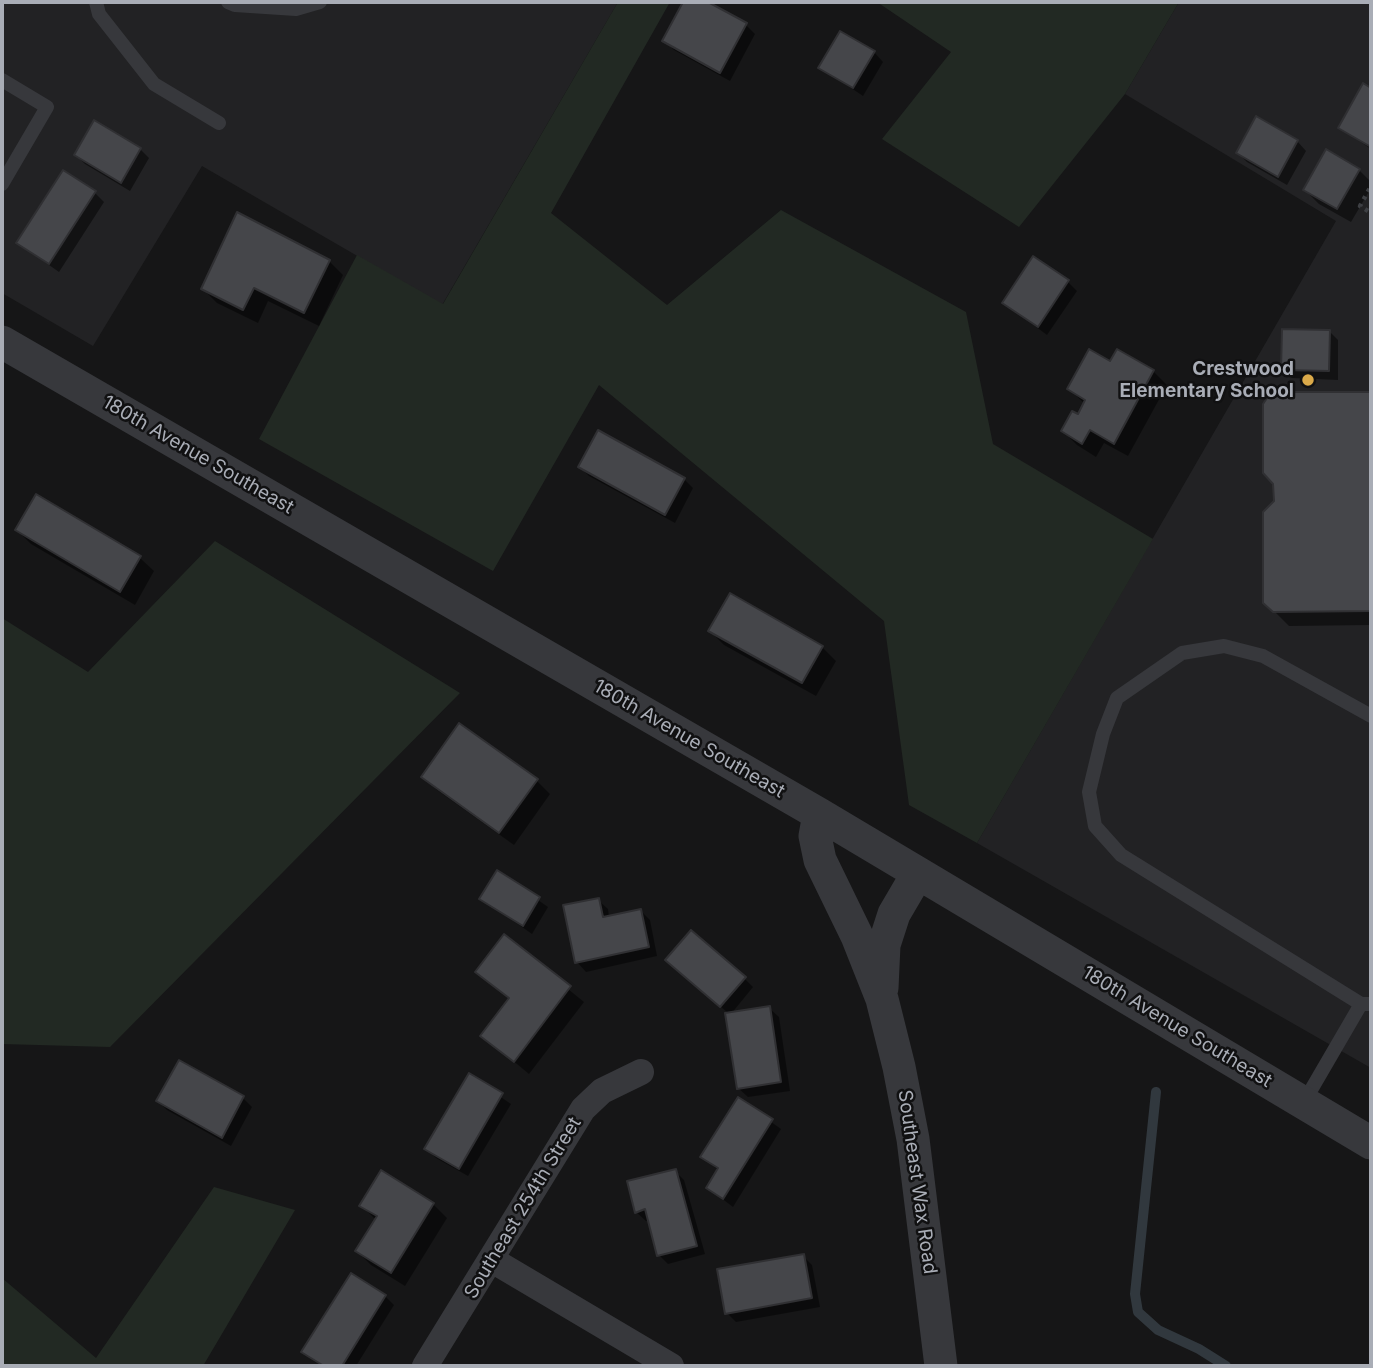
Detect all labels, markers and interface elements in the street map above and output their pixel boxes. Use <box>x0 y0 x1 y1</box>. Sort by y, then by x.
place label: Crestwood Elementary School <box>1120 358 1294 402</box>
marker: Crestwood Elementary School <box>1300 372 1316 388</box>
street label: 180th Avenue Southeast <box>98 391 298 519</box>
street label: 180th Avenue Southeast <box>589 675 789 803</box>
street label: 180th Avenue Southeast <box>1078 961 1276 1093</box>
street label: Southeast Wax Road <box>893 1088 941 1276</box>
street label: Southeast 254th Street <box>460 1113 586 1303</box>

